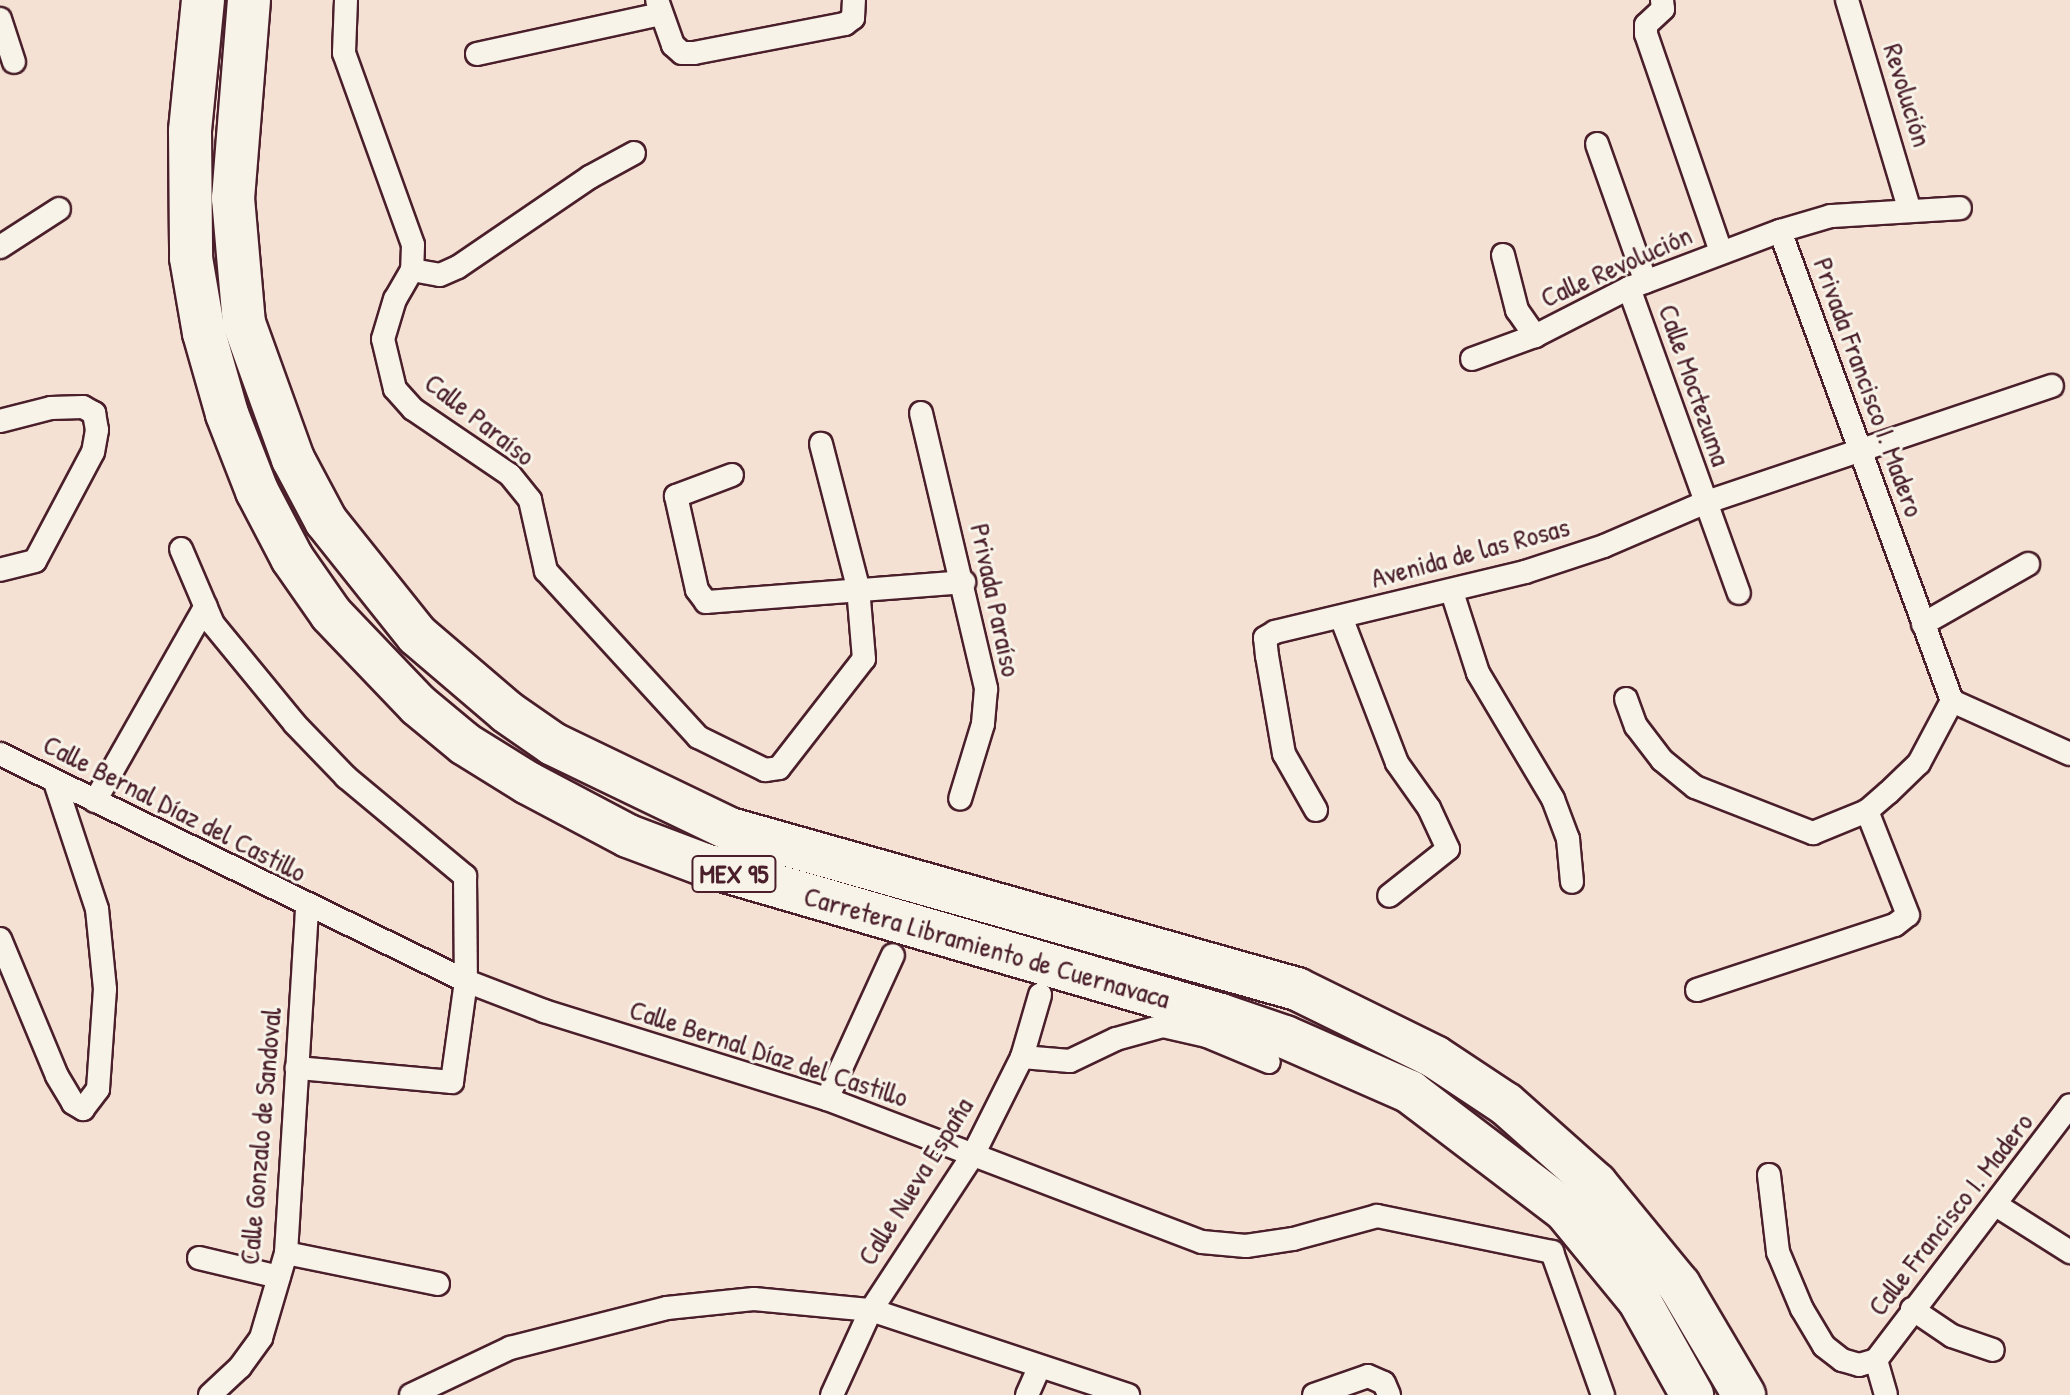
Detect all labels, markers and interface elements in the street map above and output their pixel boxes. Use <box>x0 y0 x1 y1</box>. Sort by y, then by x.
street label: Revolución <box>1876 39 1940 151</box>
street label: Calle Revolución <box>1535 218 1697 314</box>
street label: Privada Francisco I. Madero <box>1806 253 1932 521</box>
street label: Calle Moctezuma <box>1652 300 1738 470</box>
street label: Calle Paraíso <box>418 366 542 472</box>
street label: Avenida de las Rosas <box>1367 509 1573 595</box>
street label: Privada Paraíso <box>963 520 1029 680</box>
street label: Calle Bernal Díaz del Castillo <box>38 727 312 889</box>
road number: MEX 95 <box>690 852 778 896</box>
street label: Carretera Libramiento de Cuernavaca <box>800 879 1174 1015</box>
street label: Calle Bernal Díaz del Castillo <box>625 992 913 1114</box>
street label: Calle Gonzalo de Sandoval <box>232 1006 288 1266</box>
street label: Calle Nueva España <box>850 1091 980 1271</box>
street label: Calle Francisco I. Madero <box>1860 1106 2040 1322</box>

